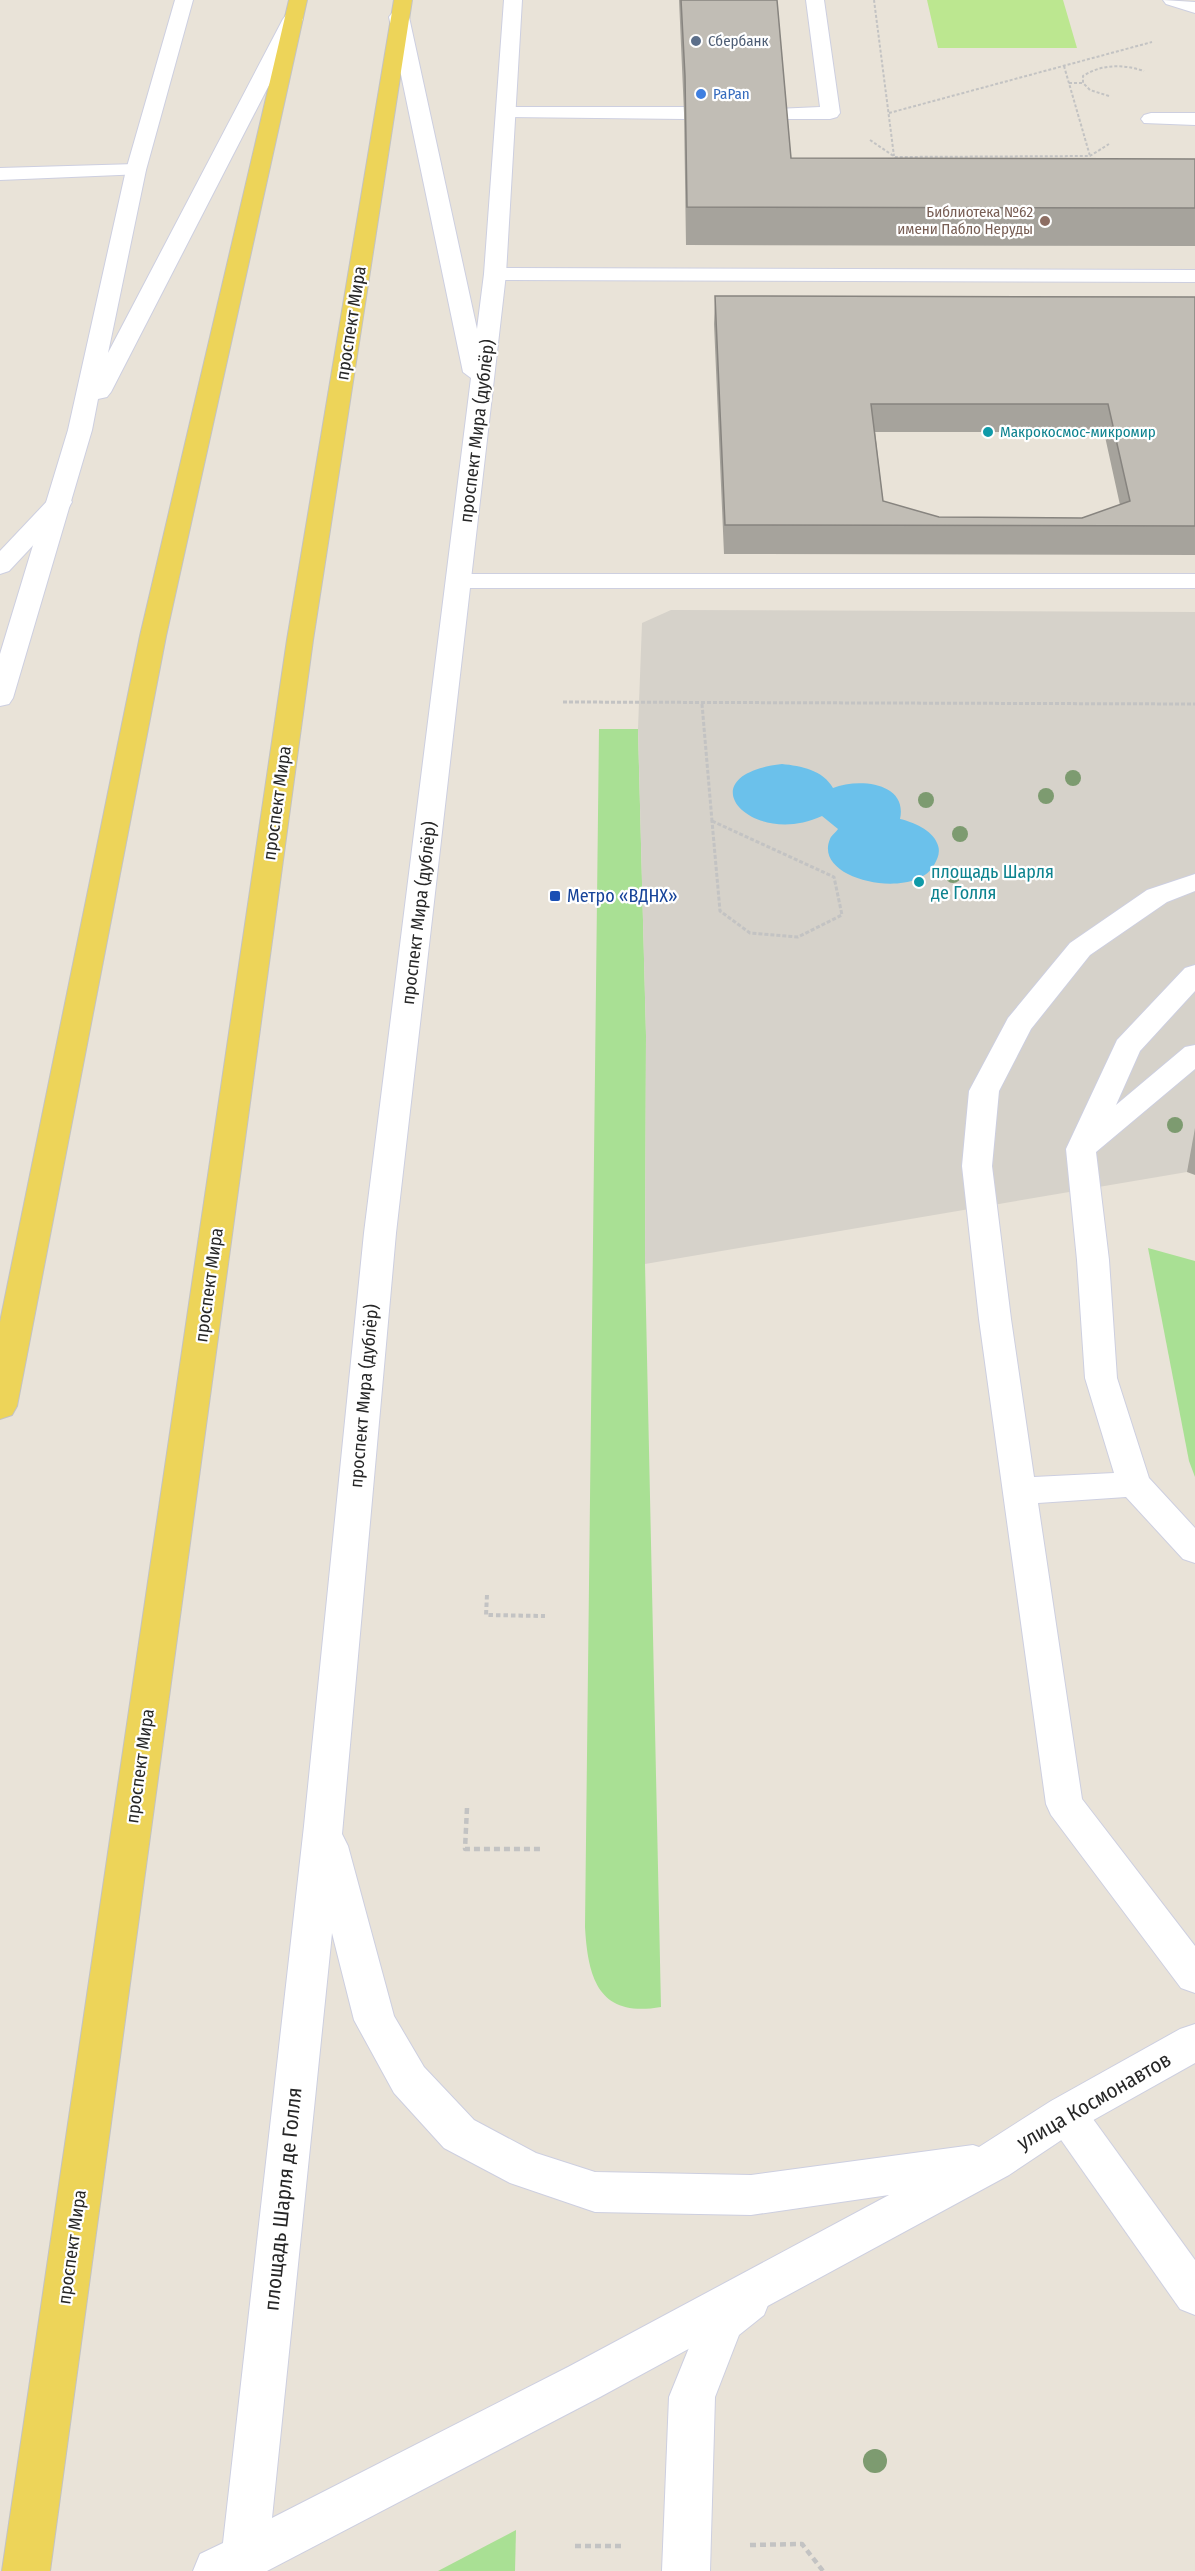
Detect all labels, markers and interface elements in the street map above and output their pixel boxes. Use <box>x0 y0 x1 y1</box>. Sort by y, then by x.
place label: Сбербанк <box>708 32 769 50</box>
marker: Сбербанк <box>689 34 703 48</box>
place label: PaPan <box>713 85 750 103</box>
marker: PaPan <box>694 87 708 101</box>
place label: Библиотека №62 имени Пабло Неруды <box>897 203 1033 238</box>
marker: Библиотека №62 имени Пабло Неруды <box>1038 214 1052 228</box>
street label: проспект Мира <box>331 264 371 382</box>
street label: проспект Мира (дублёр) <box>455 338 499 524</box>
place label: Макрокосмос-микромир <box>1000 423 1156 441</box>
marker: Макрокосмос-микромир <box>981 425 995 439</box>
street label: проспект Мира <box>258 744 296 862</box>
street label: проспект Мира (дублёр) <box>397 820 441 1006</box>
place label: площадь Шарля де Голля <box>931 861 1054 904</box>
marker: площадь Шарля де Голля <box>912 875 926 889</box>
place label: Метро «ВДНХ» <box>567 885 678 907</box>
marker: Метро «ВДНХ» <box>548 889 562 903</box>
street label: проспект Мира <box>190 1226 228 1344</box>
street label: проспект Мира (дублёр) <box>345 1303 383 1489</box>
street label: проспект Мира <box>121 1707 159 1825</box>
street label: улица Космонавтов <box>1012 2046 1176 2156</box>
street label: площадь Шарля де Голля <box>258 2086 308 2312</box>
street label: проспект Мира <box>53 2188 91 2306</box>

